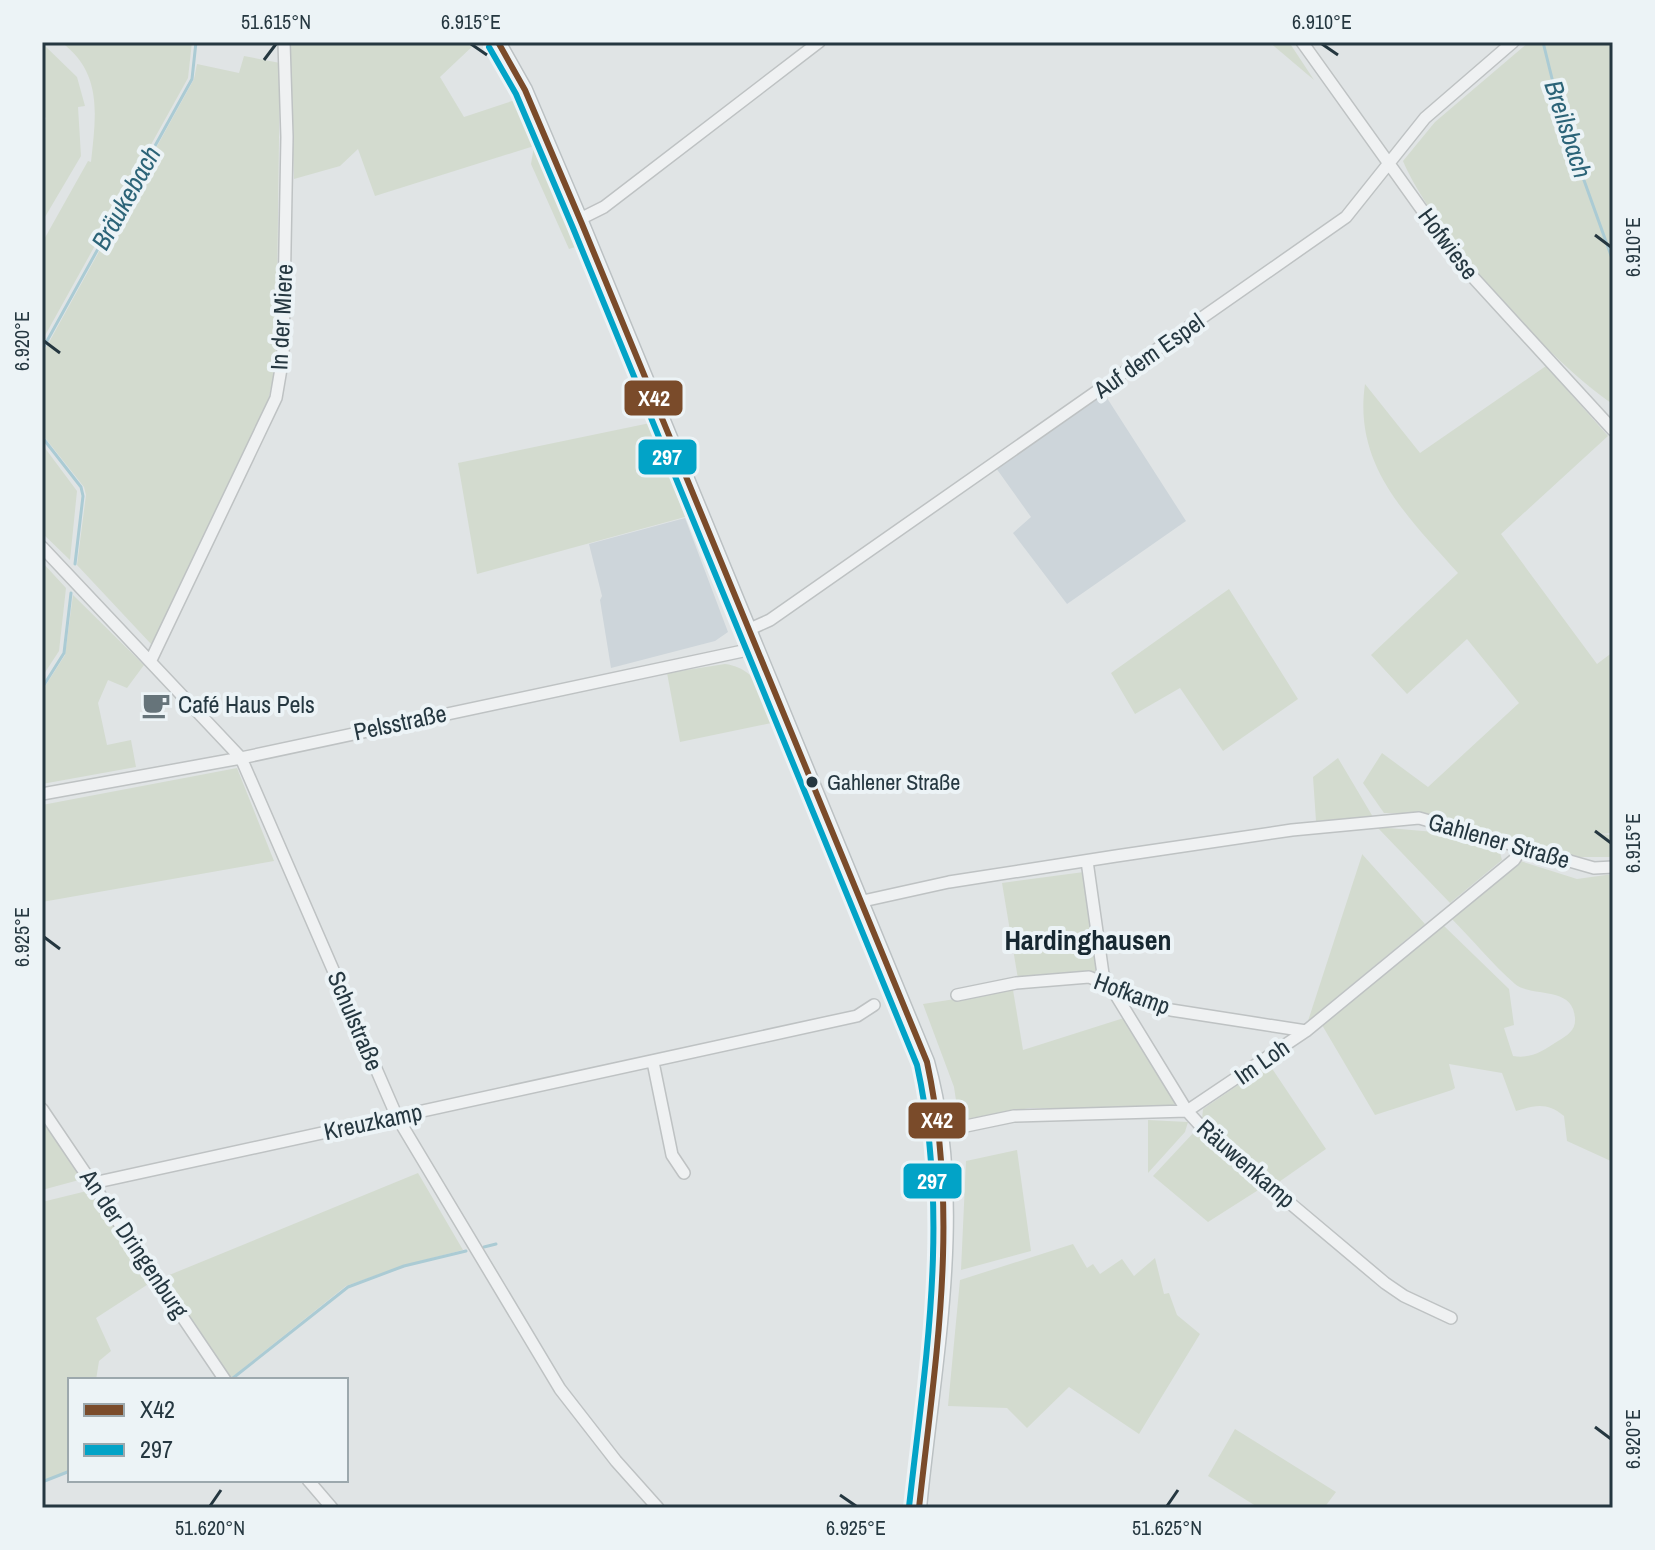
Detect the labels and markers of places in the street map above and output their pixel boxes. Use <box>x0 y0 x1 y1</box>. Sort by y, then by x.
place label: Café Haus Pels <box>178 688 315 720</box>
cafe icon: Café Haus Pels <box>141 690 171 720</box>
place label: Gahlener Straße <box>827 767 960 797</box>
marker: Gahlener Straße <box>804 774 820 790</box>

